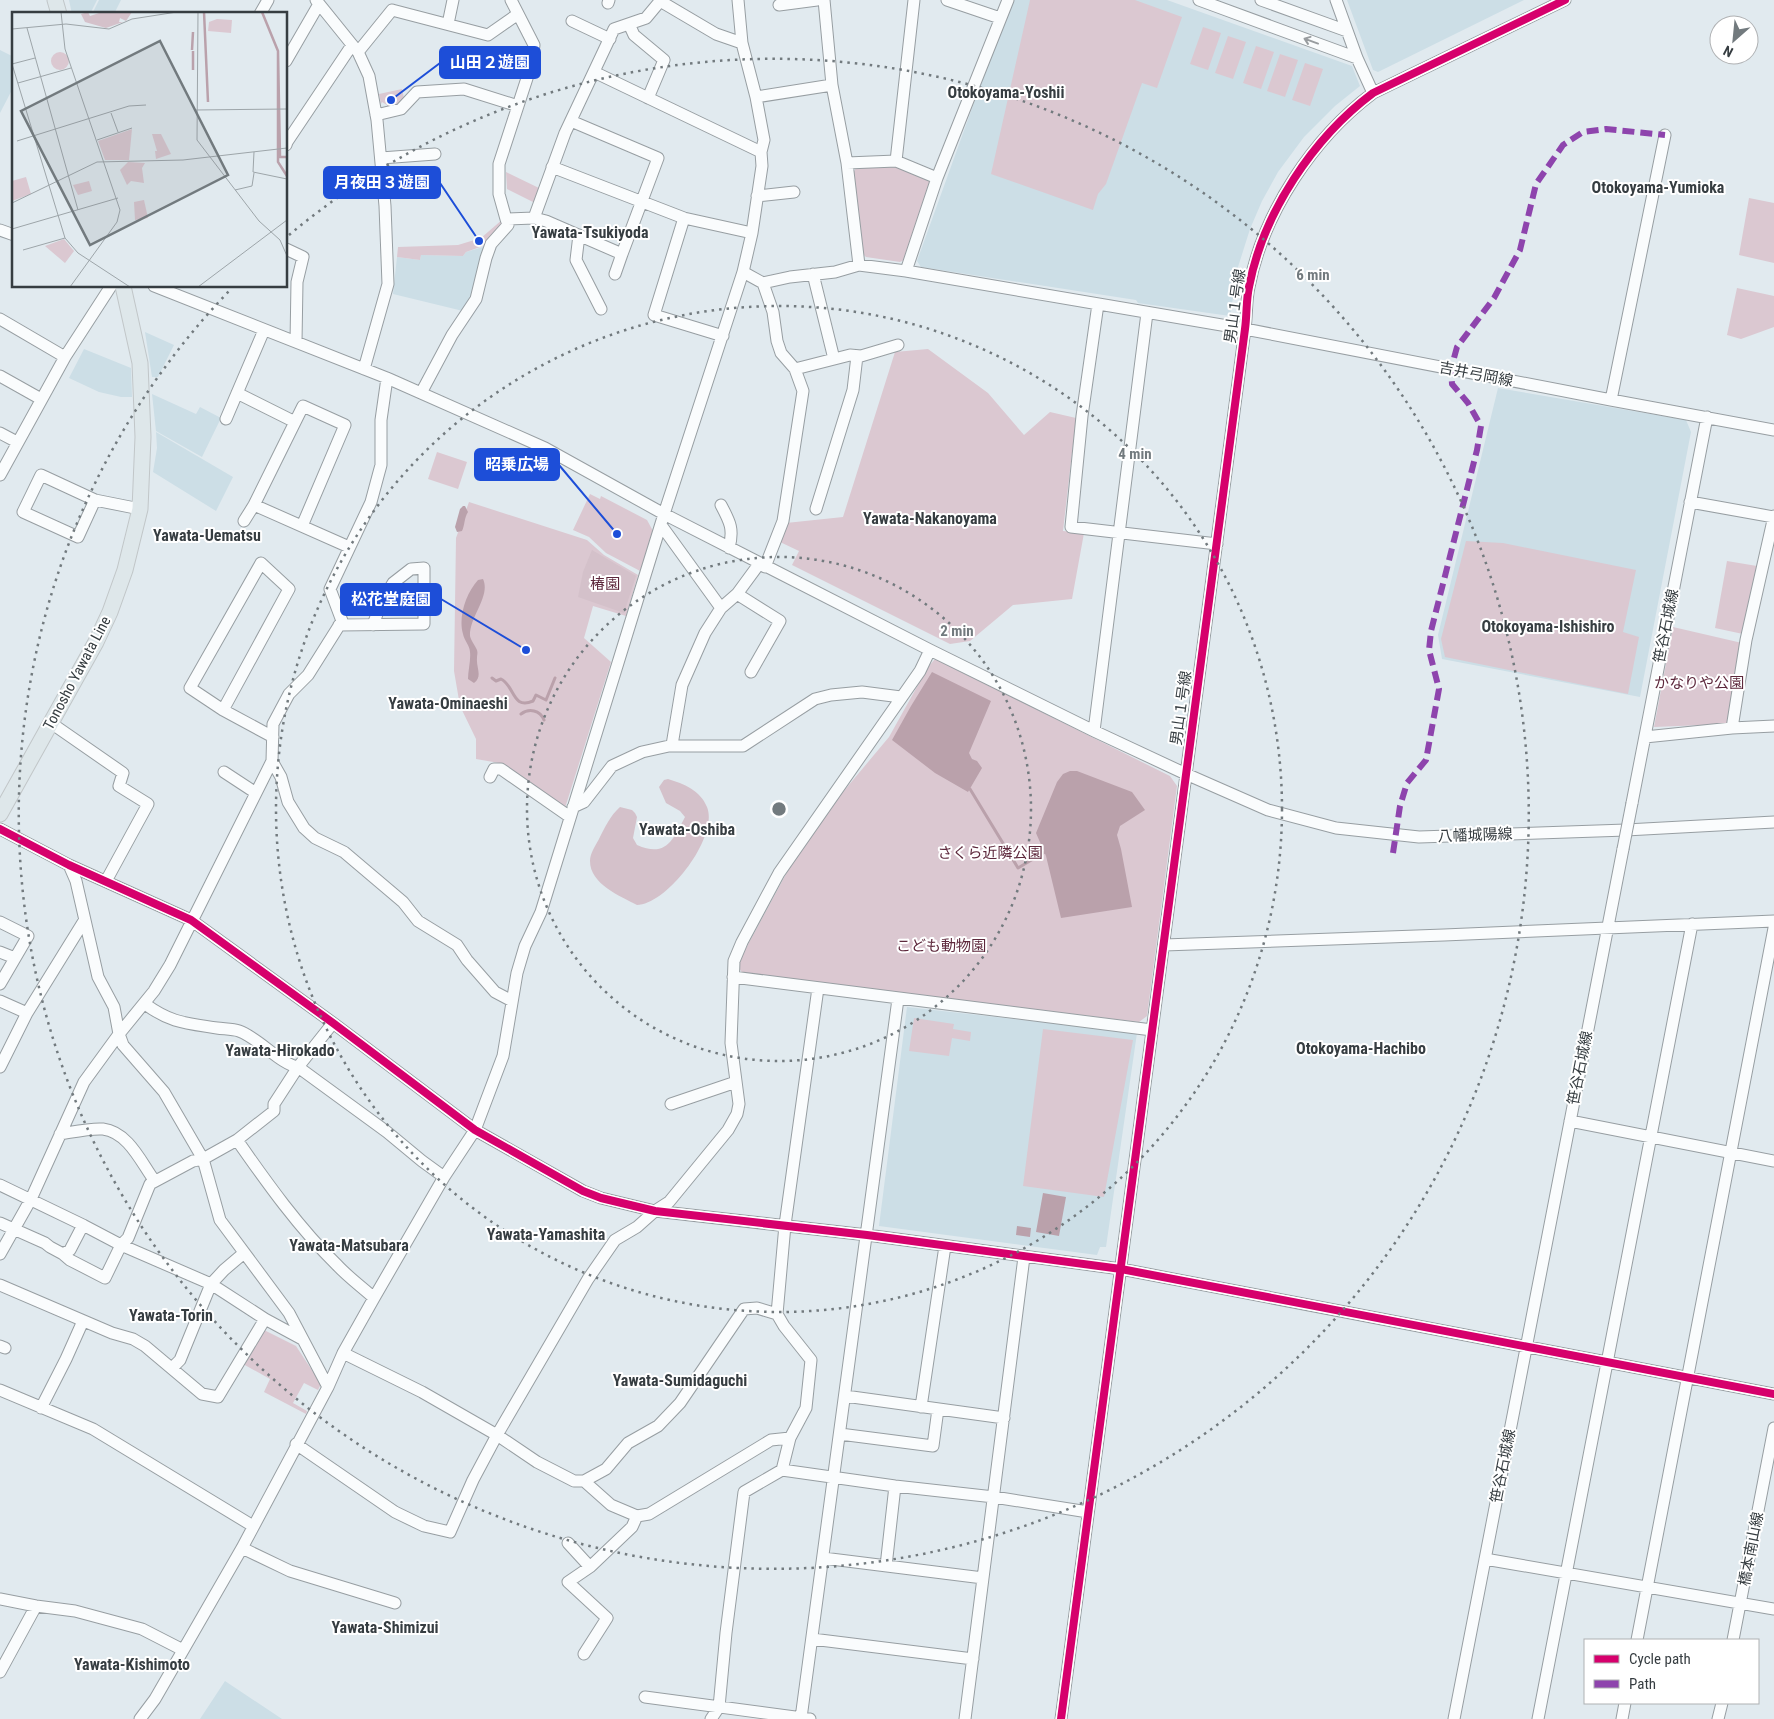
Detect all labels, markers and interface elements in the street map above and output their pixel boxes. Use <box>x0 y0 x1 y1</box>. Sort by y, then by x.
inset map <box>12 12 288 288</box>
north arrow <box>1709 15 1759 65</box>
one-way arrow <box>1304 36 1319 45</box>
text: N <box>1721 43 1736 61</box>
callout: 山田２遊園 <box>440 47 540 78</box>
text: 山田２遊園 <box>450 53 530 72</box>
district label: Otokoyama-Yoshii <box>948 83 1064 102</box>
callout: 月夜田３遊園 <box>324 167 440 198</box>
text: 月夜田３遊園 <box>334 173 430 192</box>
district label: Otokoyama-Yumioka <box>1592 178 1725 197</box>
district label: Yawata-Tsukiyoda <box>532 223 649 242</box>
text: 6 min <box>1296 266 1330 284</box>
street label: 男山１号線 <box>1221 268 1249 344</box>
street label: 吉井弓岡線 <box>1437 358 1515 390</box>
text: 4 min <box>1118 445 1152 463</box>
callout: 昭乗広場 <box>475 449 559 480</box>
text: 昭乗広場 <box>485 455 549 474</box>
district label: Yawata-Nakanoyama <box>863 509 997 528</box>
district label: Yawata-Uematsu <box>153 526 261 545</box>
park label: 椿園 <box>590 575 620 593</box>
callout: 松花堂庭園 <box>341 584 441 615</box>
street label: 笹谷石城線 <box>1650 587 1682 665</box>
text: 松花堂庭園 <box>351 590 431 609</box>
street label: Tonosho Yawata Line <box>40 613 114 733</box>
district label: Otokoyama-Ishishiro <box>1481 617 1615 636</box>
text: 2 min <box>940 622 974 640</box>
street label: 男山１号線 <box>1167 670 1195 746</box>
park label: かなりや公園 <box>1654 674 1744 692</box>
district label: Yawata-Ominaeshi <box>388 694 508 713</box>
centre of rings <box>770 800 788 818</box>
district label: Yawata-Oshiba <box>639 820 735 839</box>
street label: 八幡城陽線 <box>1437 825 1513 845</box>
park label: さくら近隣公園 <box>937 844 1043 862</box>
park label: こども動物園 <box>896 937 986 955</box>
street label: 笹谷石城線 <box>1564 1029 1596 1107</box>
district label: Otokoyama-Hachibo <box>1296 1039 1426 1058</box>
district label: Yawata-Hirokado <box>225 1041 335 1060</box>
district label: Yawata-Yamashita <box>487 1225 606 1244</box>
district label: Yawata-Matsubara <box>289 1236 409 1255</box>
district label: Yawata-Torin <box>129 1306 213 1325</box>
district label: Yawata-Sumidaguchi <box>613 1371 747 1390</box>
street label: 笹谷石城線 <box>1487 1427 1519 1505</box>
street label: 橋本南山線 <box>1735 1510 1767 1588</box>
district label: Yawata-Shimizui <box>331 1618 439 1637</box>
legend <box>1584 1639 1759 1704</box>
text: Cycle path <box>1629 1650 1691 1668</box>
district label: Yawata-Kishimoto <box>74 1655 190 1674</box>
text: Path <box>1629 1675 1656 1693</box>

